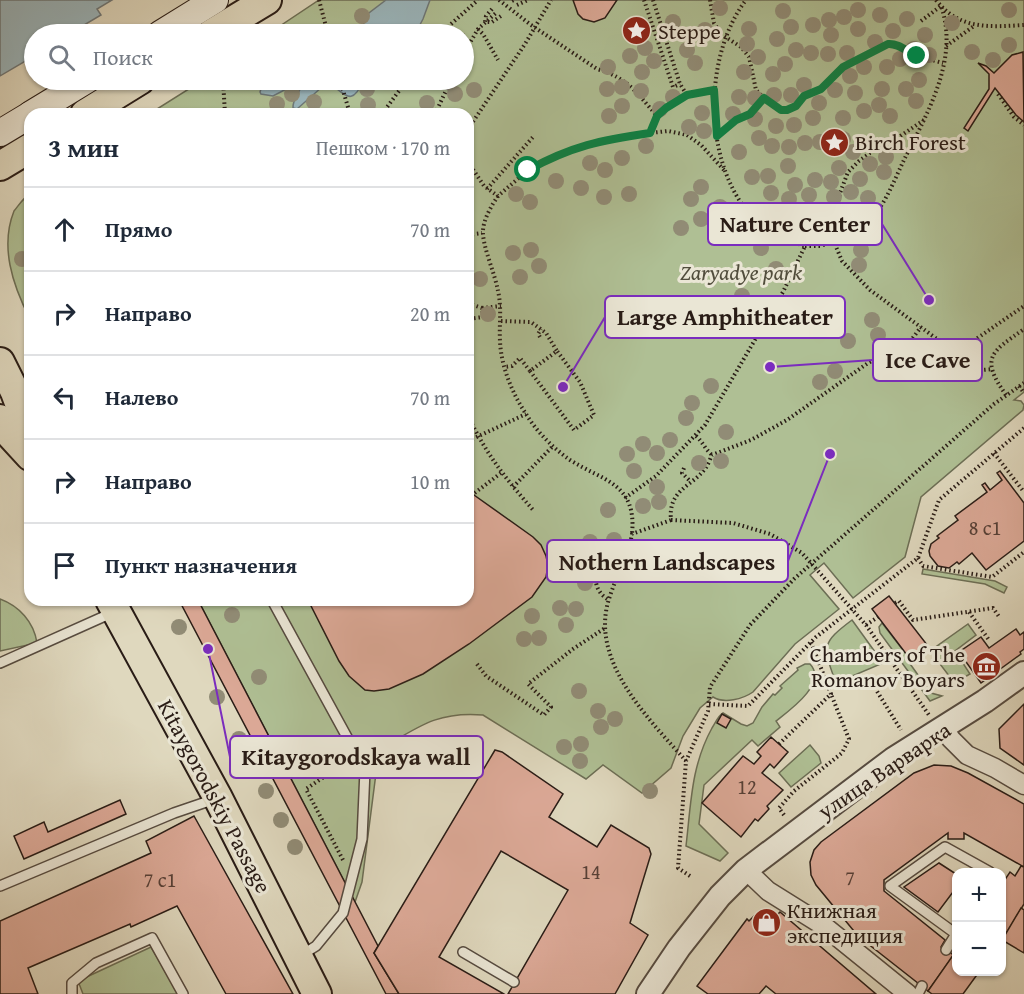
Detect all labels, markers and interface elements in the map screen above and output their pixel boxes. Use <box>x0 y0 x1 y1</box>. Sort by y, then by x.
place icon: Steppe <box>621 15 653 47</box>
place label: Steppe <box>658 15 721 47</box>
search box <box>24 24 474 90</box>
icon: search <box>45 41 78 74</box>
text: Поиск <box>93 41 153 73</box>
route end <box>903 42 929 68</box>
place icon: Birch Forest <box>818 126 850 158</box>
place label: Birch Forest <box>855 126 966 158</box>
text: 3 мин <box>48 128 119 167</box>
text: Пешком · 170 m <box>316 133 450 162</box>
route start <box>514 156 540 182</box>
callout: Nature Center <box>708 203 882 245</box>
text: Nature Center <box>720 206 870 241</box>
icon: ahead <box>48 213 81 246</box>
text: Прямо <box>105 213 172 245</box>
text: 70 m <box>410 215 450 244</box>
park label: Zaryadye park <box>680 256 803 288</box>
callout: Large Amphitheater <box>605 296 845 338</box>
icon: right <box>48 297 81 330</box>
text: Направо <box>105 297 192 329</box>
text: 20 m <box>410 299 450 328</box>
text: Large Amphitheater <box>617 299 833 334</box>
callout: Ice Cave <box>873 339 982 381</box>
text: Ice Cave <box>885 342 971 377</box>
icon: left <box>48 381 81 414</box>
text: Налево <box>105 381 178 413</box>
text: 70 m <box>410 383 450 412</box>
icon: right <box>48 465 81 498</box>
text: Направо <box>105 465 192 497</box>
text: 10 m <box>410 467 450 496</box>
house number: 8 с1 <box>969 513 1001 542</box>
callout: Nothern Landscapes <box>547 540 788 582</box>
text: Nothern Landscapes <box>559 544 775 579</box>
icon: arrive <box>48 549 81 582</box>
text: Пункт назначения <box>105 549 297 581</box>
place label: Chambers of The Romanov Boyars <box>810 638 965 695</box>
museum icon: Chambers of The Romanov Boyars <box>970 651 1002 683</box>
street label: Kitaygorodskiy Passage <box>150 693 280 899</box>
street label: улица Варварка <box>810 713 957 827</box>
callout: Kitaygorodskaya wall <box>230 736 483 778</box>
text: Kitaygorodskaya wall <box>242 739 471 774</box>
house number: 12 <box>737 772 757 801</box>
house number: 14 <box>581 857 601 886</box>
house number: 7 <box>845 863 855 892</box>
house number: 7 с1 <box>144 865 176 894</box>
map controls <box>952 868 1006 976</box>
button: + <box>952 868 1006 922</box>
place label: Книжная экспедиция <box>787 894 903 951</box>
shop icon: Книжная экспедиция <box>750 907 782 939</box>
button: − <box>952 922 1006 976</box>

